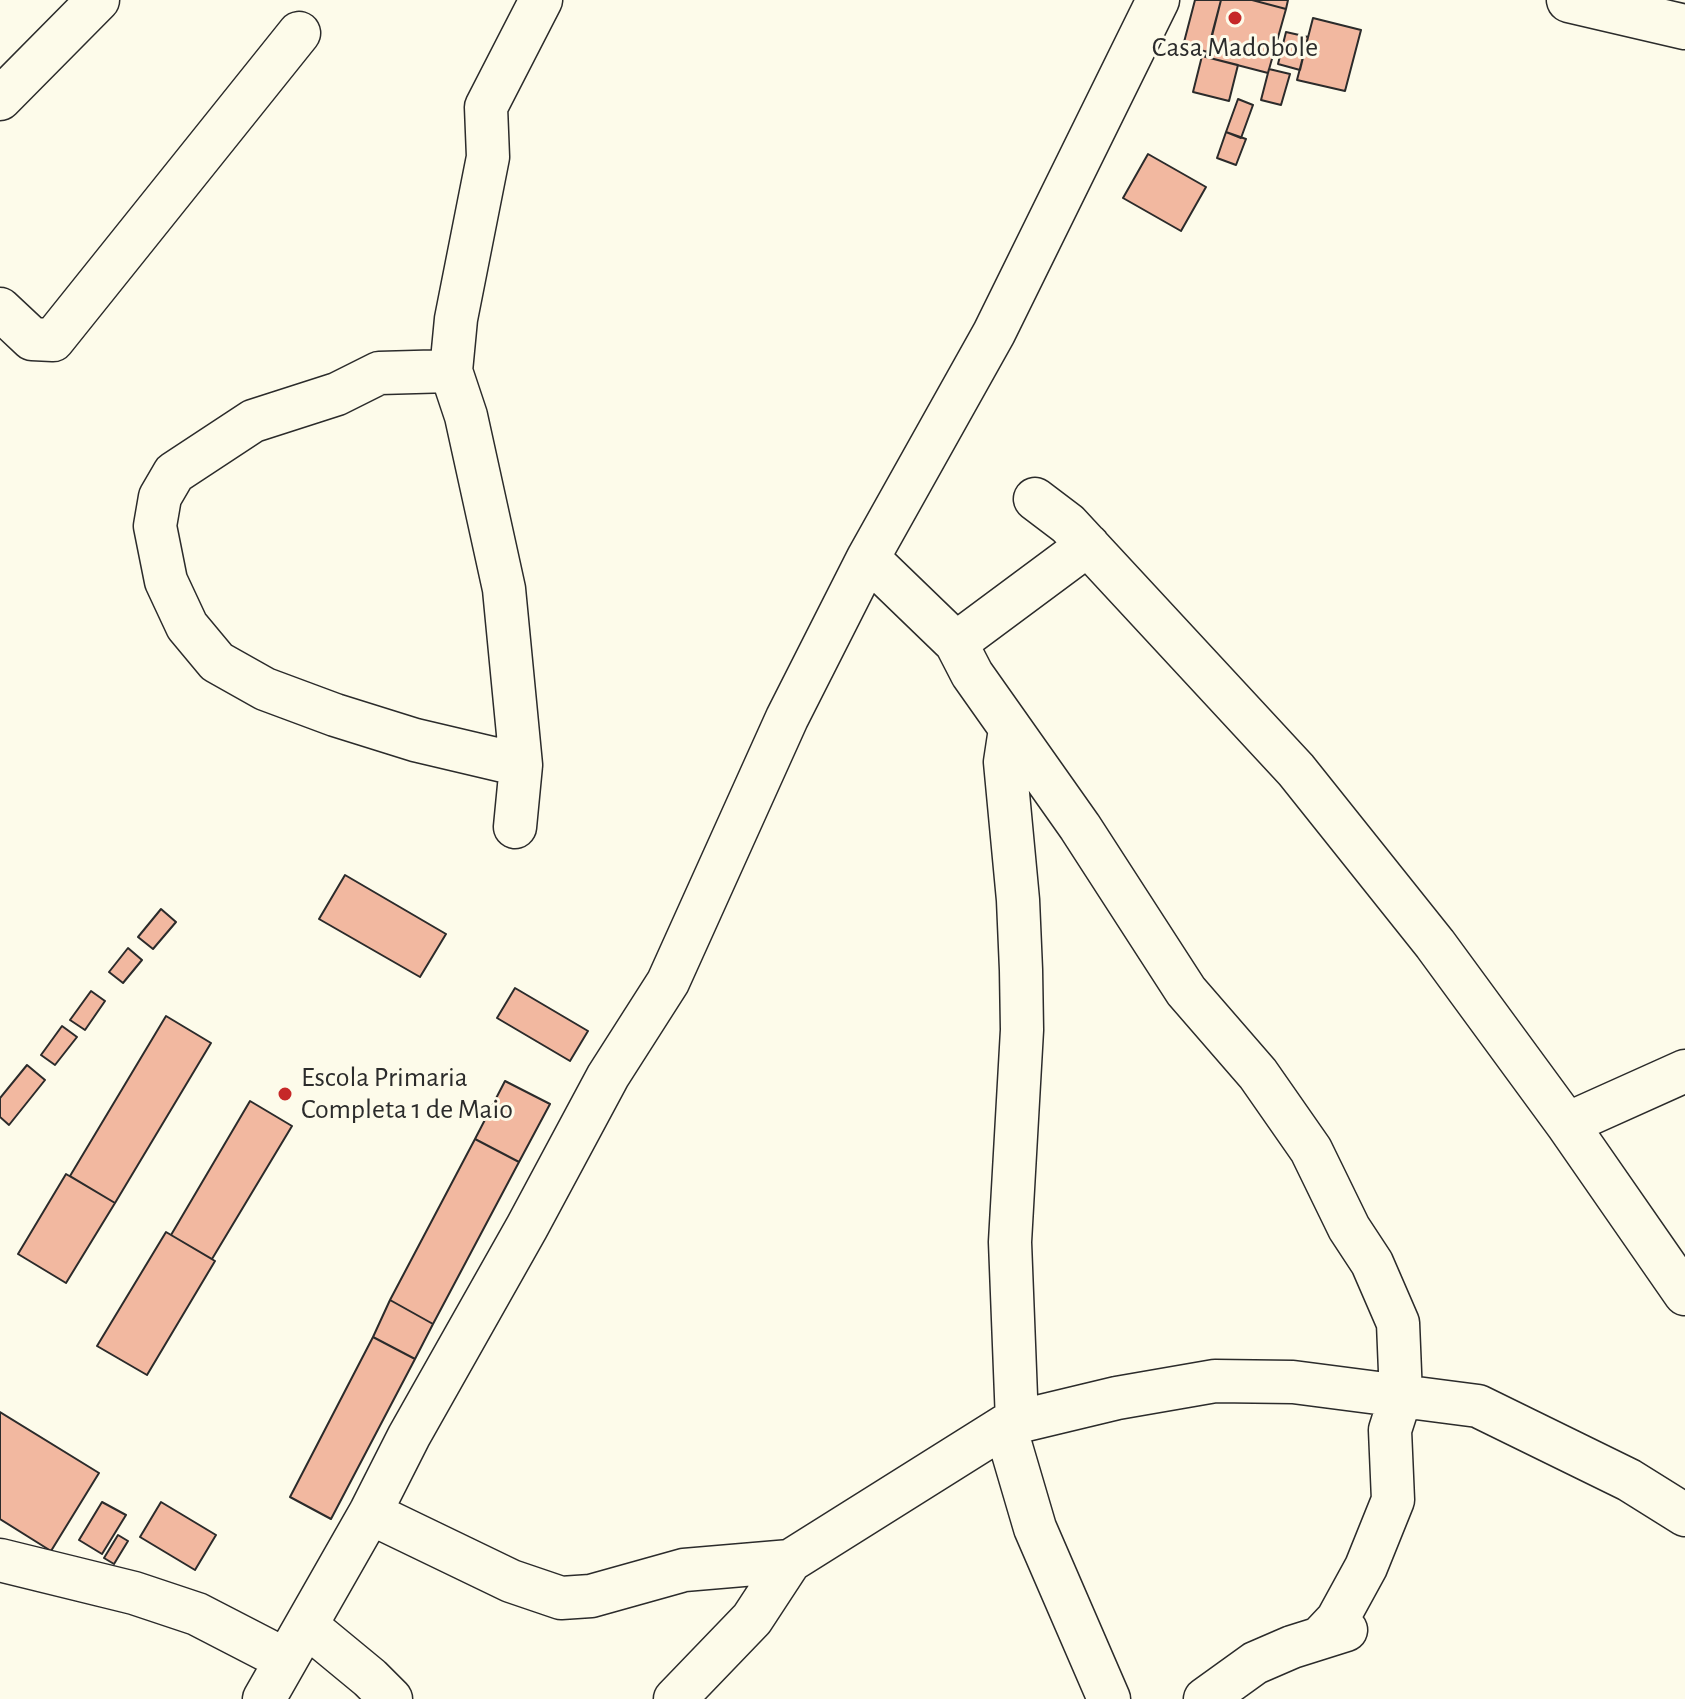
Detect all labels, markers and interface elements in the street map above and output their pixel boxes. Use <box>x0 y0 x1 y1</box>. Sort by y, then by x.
marker: Casa Madobole <box>1226 9 1244 27</box>
place label: Casa Madobole <box>1152 31 1318 65</box>
place label: Escola Primaria Completa 1 de Maio <box>301 1061 513 1127</box>
marker: Escola Primaria Completa 1 de Maio <box>276 1085 294 1103</box>

